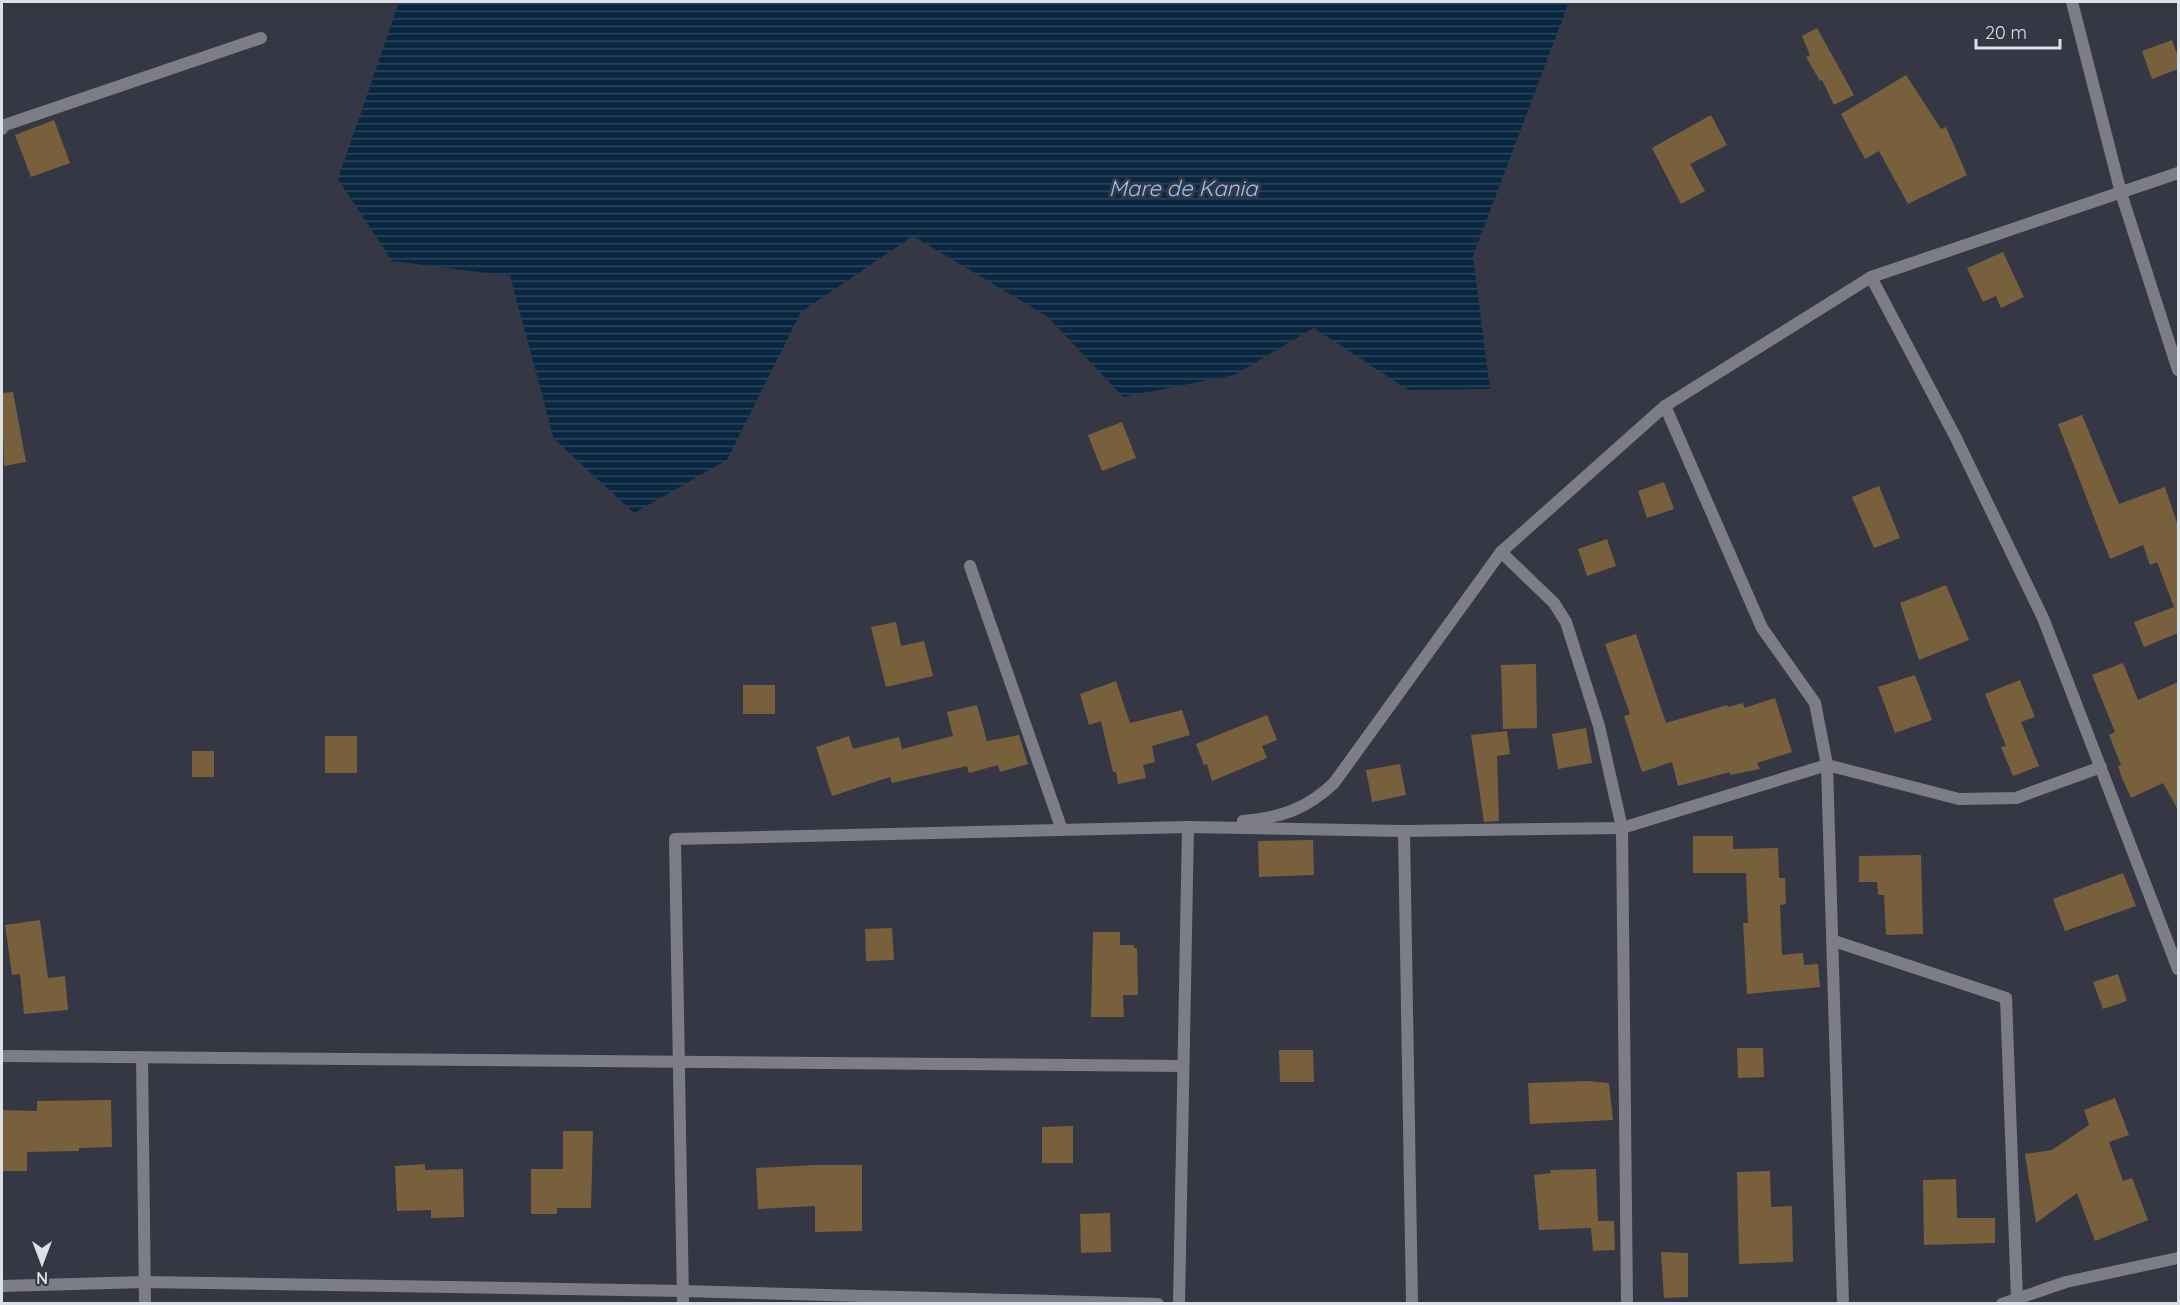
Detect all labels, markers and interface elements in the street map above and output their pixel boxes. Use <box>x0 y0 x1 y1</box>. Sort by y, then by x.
scale bar <box>1976 12 2060 50</box>
text: 20 m <box>1985 21 2027 44</box>
water label: Mare de Kania <box>1109 174 1259 202</box>
north arrow <box>12 1233 72 1293</box>
text: N <box>36 1268 48 1288</box>

